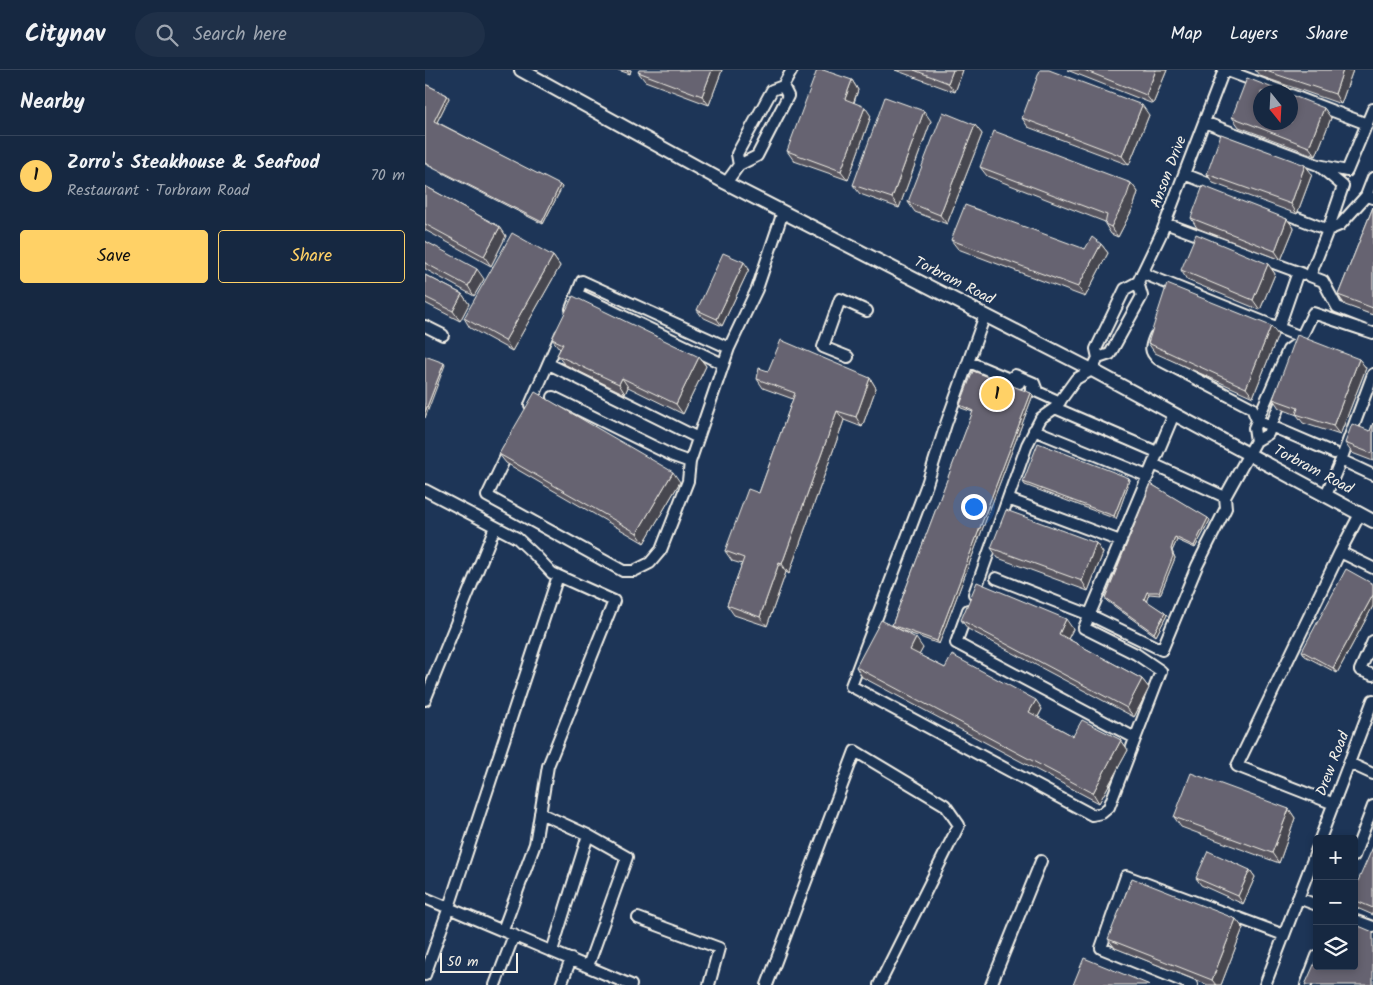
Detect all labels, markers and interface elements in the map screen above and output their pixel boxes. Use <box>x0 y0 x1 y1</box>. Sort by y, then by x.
search box <box>135 12 485 57</box>
text: Citynav <box>25 15 105 54</box>
text: Search here <box>193 20 287 50</box>
text: Map <box>1171 20 1202 49</box>
text: Layers <box>1230 20 1278 49</box>
text: Share <box>1306 20 1348 49</box>
icon: search <box>153 21 181 49</box>
north arrow <box>1253 85 1298 130</box>
text: Nearby <box>20 86 85 119</box>
street label: Anson Drive <box>1144 132 1194 212</box>
text: Zorro's Steakhouse & Seafood <box>67 148 320 178</box>
text: 1 <box>34 163 38 188</box>
text: 70 m <box>370 163 405 188</box>
text: Restaurant · Torbram Road <box>67 178 249 203</box>
button: Save <box>20 230 208 283</box>
button: Share <box>218 230 405 283</box>
street label: Torbram Road <box>909 250 999 312</box>
pin: 1 <box>981 375 1013 413</box>
street label: Torbram Road <box>1269 439 1358 501</box>
your location <box>961 494 987 520</box>
street label: Drew Road <box>1310 728 1356 800</box>
map controls <box>1313 835 1358 970</box>
button: + <box>1313 835 1358 880</box>
button: − <box>1313 880 1358 925</box>
button: layers <box>1313 925 1358 970</box>
scale bar <box>440 950 517 973</box>
text: 50 m <box>447 951 478 973</box>

